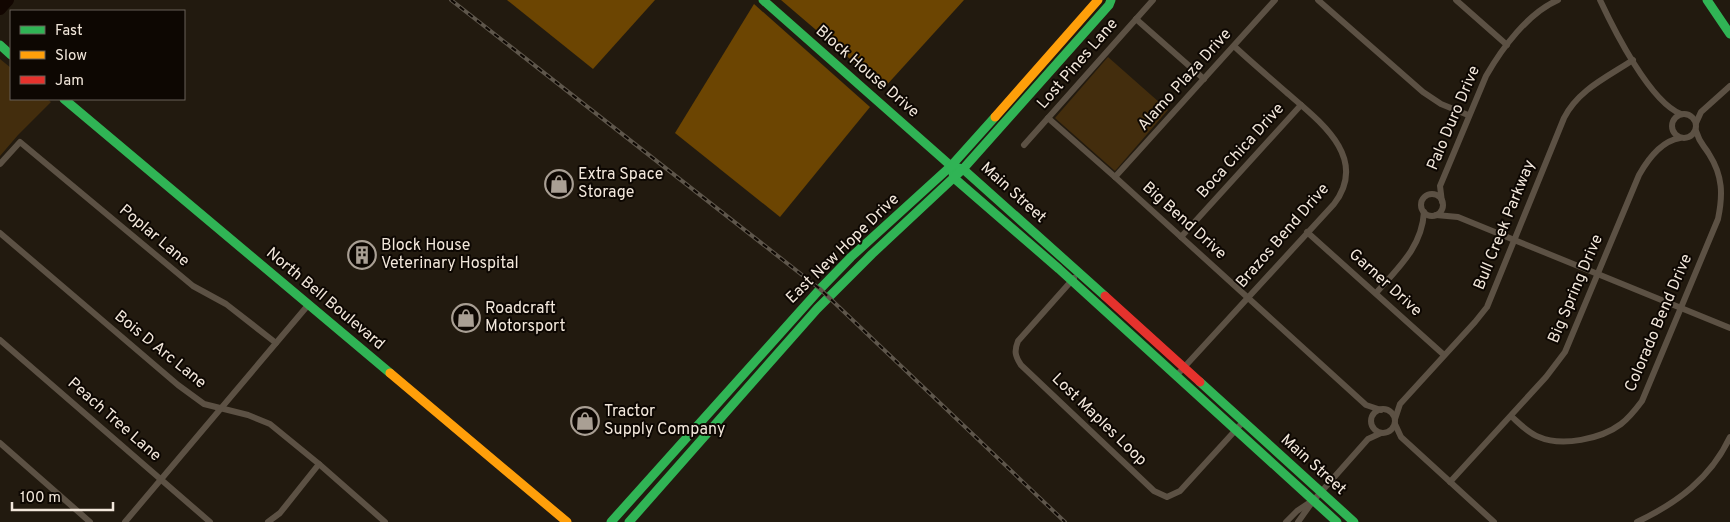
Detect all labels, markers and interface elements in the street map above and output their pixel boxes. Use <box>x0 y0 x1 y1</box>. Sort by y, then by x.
legend <box>10 10 185 100</box>
street label: Lost Pines Lane <box>1033 15 1123 113</box>
text: Fast <box>55 22 83 41</box>
street label: Block House Drive <box>811 22 923 122</box>
street label: Alamo Plaza Drive <box>1134 25 1236 135</box>
text: Slow <box>55 47 87 66</box>
street label: Palo Duro Drive <box>1423 63 1485 173</box>
text: Jam <box>55 72 84 91</box>
street label: Boca Chica Drive <box>1193 99 1289 203</box>
street label: Bull Creek Parkway <box>1470 157 1540 293</box>
street label: Main Street <box>976 158 1050 228</box>
place label: Extra Space Storage <box>578 165 663 203</box>
shop icon: Extra Space Storage <box>544 169 574 199</box>
street label: Big Bend Drive <box>1138 178 1230 264</box>
street label: Brazos Bend Drive <box>1232 180 1334 292</box>
street label: East New Hope Drive <box>782 190 904 308</box>
street label: Poplar Lane <box>115 201 193 271</box>
street label: Big Spring Drive <box>1544 232 1608 346</box>
place label: Block House Veterinary Hospital <box>381 236 519 274</box>
building icon: Block House Veterinary Hospital <box>347 240 377 270</box>
street label: North Bell Boulevard <box>262 243 388 355</box>
street label: Garner Drive <box>1344 245 1426 321</box>
street label: Colorado Bend Drive <box>1621 251 1697 395</box>
place label: Roadcraft Motorsport <box>485 299 566 337</box>
shop icon: Roadcraft Motorsport <box>451 303 481 333</box>
street label: Bois D Arc Lane <box>110 307 210 393</box>
street label: Lost Maples Loop <box>1047 369 1151 471</box>
street label: Peach Tree Lane <box>63 374 165 466</box>
place label: Tractor Supply Company <box>604 402 726 440</box>
shop icon: Tractor Supply Company <box>570 406 600 436</box>
street label: Main Street <box>1276 430 1350 500</box>
scale bar <box>12 480 114 512</box>
text: 100 m <box>20 489 61 508</box>

